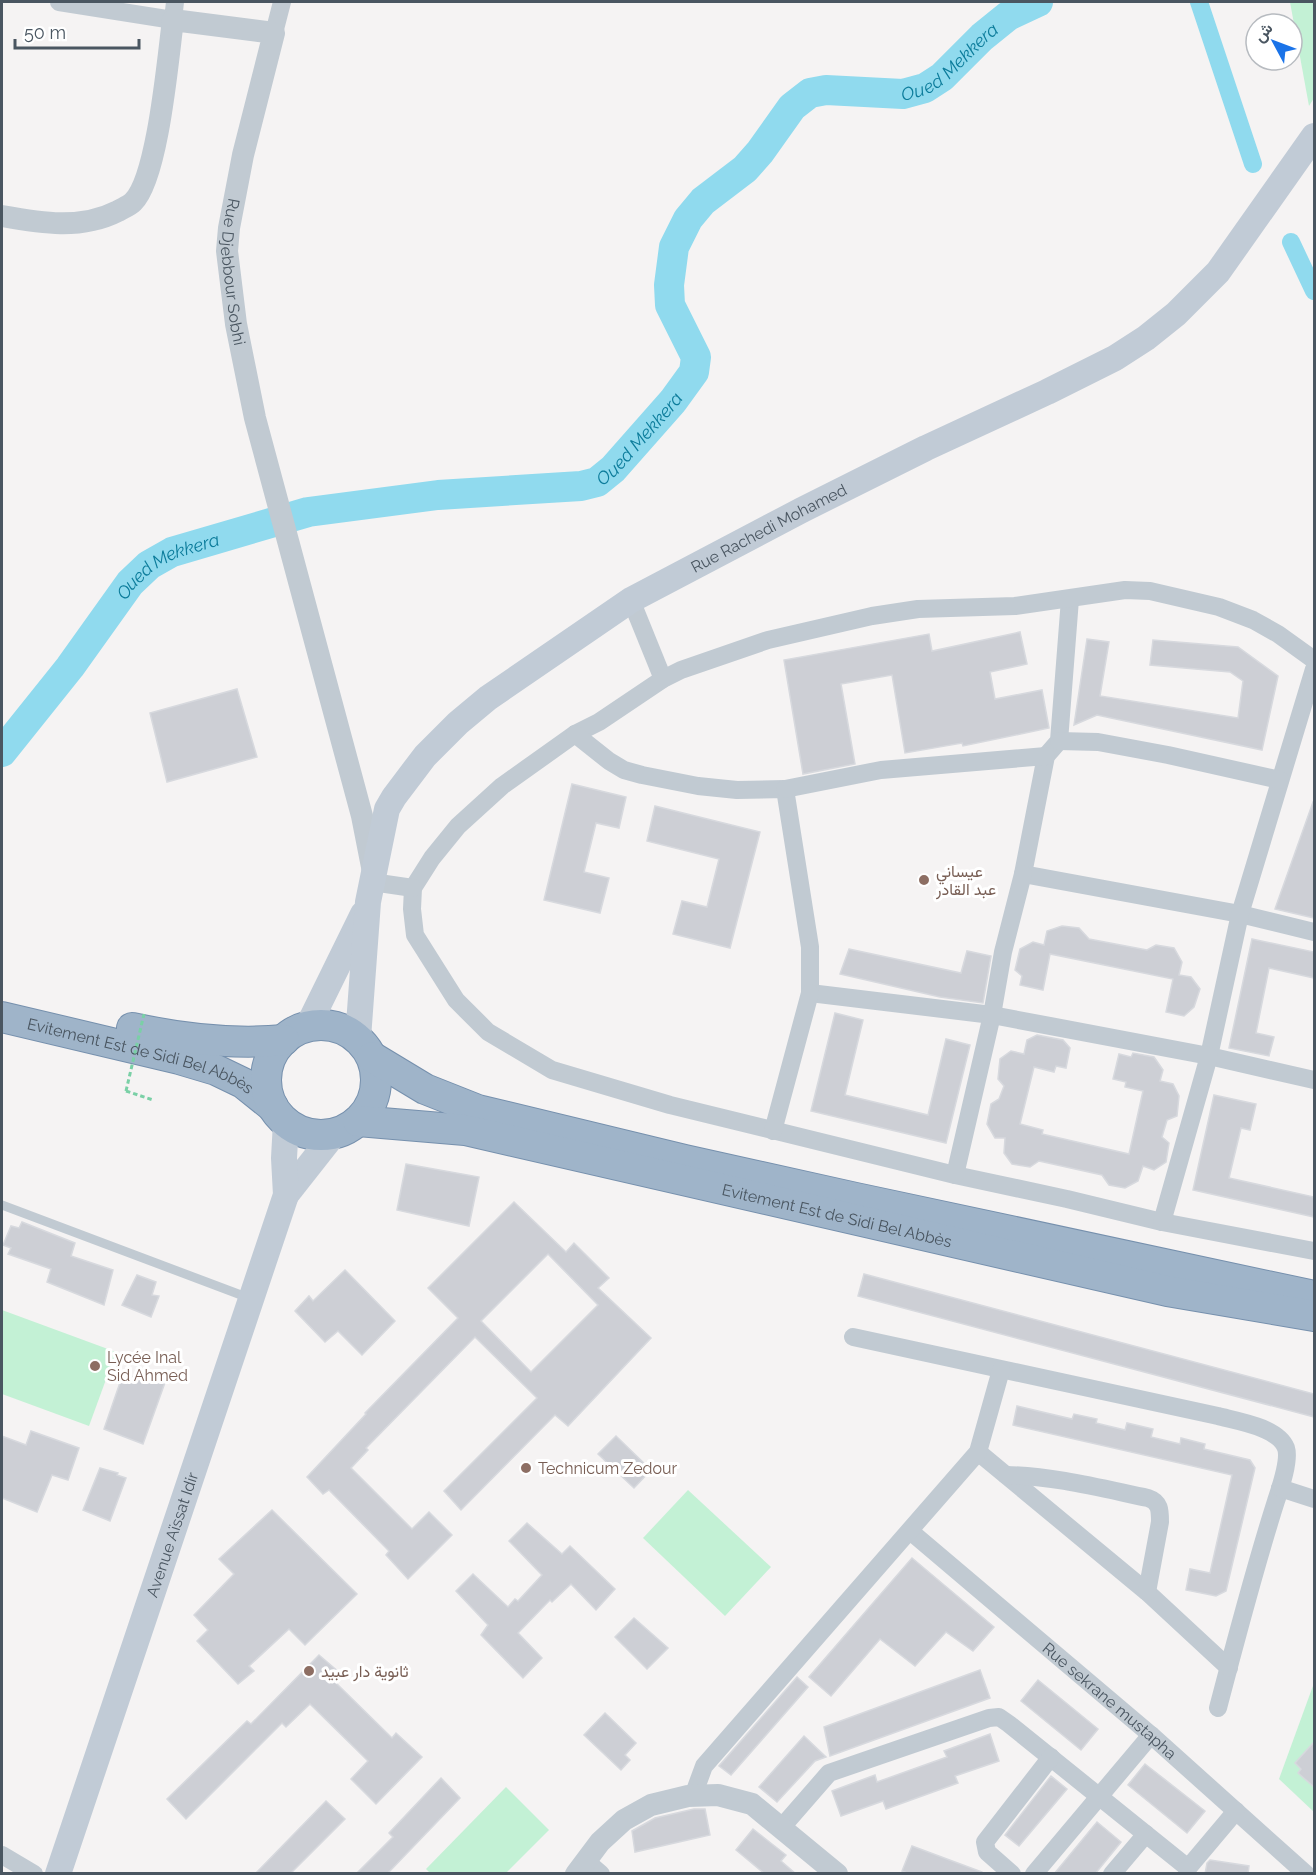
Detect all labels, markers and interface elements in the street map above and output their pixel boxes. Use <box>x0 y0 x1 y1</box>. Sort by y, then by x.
scale bar <box>15 12 140 50</box>
north arrow <box>1244 12 1304 72</box>
water label: Oued Mekkera <box>898 18 1002 105</box>
text: ش <box>1250 19 1277 46</box>
text: 50 m <box>24 22 66 43</box>
street label: Rue Djebbour Sobhi <box>217 197 250 347</box>
water label: Oued Mekkera <box>592 388 687 489</box>
street label: Rue Rachedi Mohamed <box>687 480 850 576</box>
water label: Oued Mekkera <box>111 528 222 603</box>
place label: عيساني عبد القادر <box>935 862 996 900</box>
marker: عيساني عبد القادر <box>917 873 931 887</box>
street label: Evitement Est de Sidi Bel Abbès <box>25 1014 258 1098</box>
street label: Evitement Est de Sidi Bel Abbès <box>720 1180 954 1251</box>
place label: Lycée Inal Sid Ahmed <box>107 1348 188 1385</box>
marker: Lycée Inal Sid Ahmed <box>88 1359 102 1373</box>
place label: Technicum Zedour <box>538 1459 678 1478</box>
marker: Technicum Zedour <box>519 1461 533 1475</box>
street label: Avenue Aïssat Idir <box>142 1469 202 1600</box>
street label: Rue sekrane mustapha <box>1039 1638 1181 1763</box>
place label: ثانوية دار عبيد <box>321 1662 409 1682</box>
marker: ثانوية دار عبيد <box>302 1664 316 1678</box>

